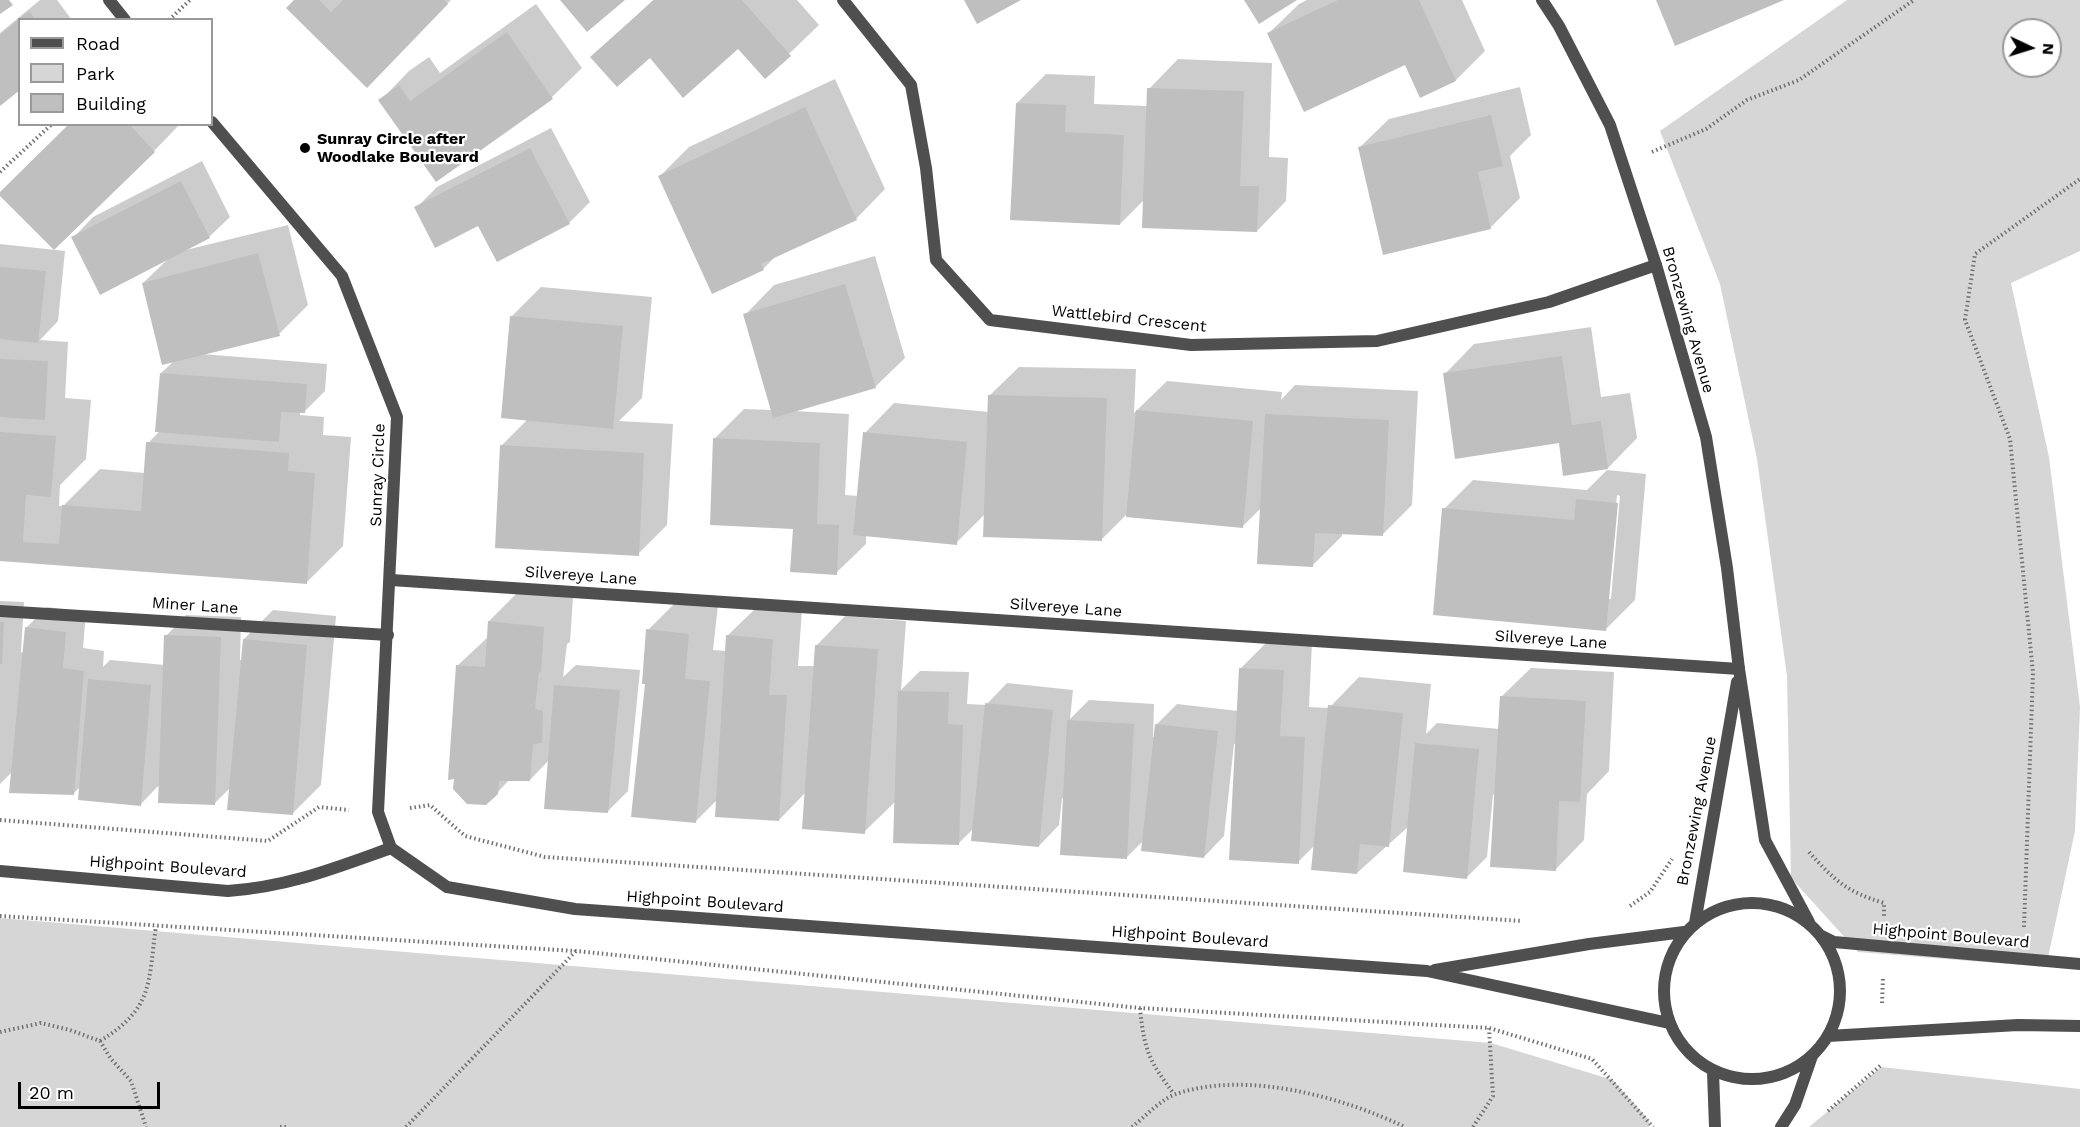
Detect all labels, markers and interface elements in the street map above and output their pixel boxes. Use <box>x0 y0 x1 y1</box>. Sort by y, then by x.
legend <box>18 18 213 126</box>
north arrow <box>2002 18 2062 78</box>
text: Road <box>76 33 120 54</box>
text: N <box>2039 43 2058 56</box>
text: Park <box>76 63 115 84</box>
text: Building <box>76 93 146 114</box>
place label: Sunray Circle after Woodlake Boulevard <box>317 129 479 167</box>
marker: Sunray Circle after Woodlake Boulevard <box>298 141 312 155</box>
street label: Bronzewing Avenue <box>1658 244 1718 396</box>
street label: Wattlebird Crescent <box>1051 301 1207 337</box>
street label: Sunray Circle <box>367 423 389 527</box>
street label: Silvereye Lane <box>524 563 638 589</box>
street label: Miner Lane <box>151 593 239 619</box>
street label: Silvereye Lane <box>1009 595 1123 621</box>
street label: Silvereye Lane <box>1494 627 1608 653</box>
street label: Bronzewing Avenue <box>1673 735 1721 887</box>
street label: Highpoint Boulevard <box>89 852 247 882</box>
street label: Highpoint Boulevard <box>626 887 784 917</box>
street label: Highpoint Boulevard <box>1872 920 2030 952</box>
street label: Highpoint Boulevard <box>1111 922 1269 952</box>
scale bar <box>21 1070 164 1108</box>
text: 20 m <box>29 1082 74 1103</box>

